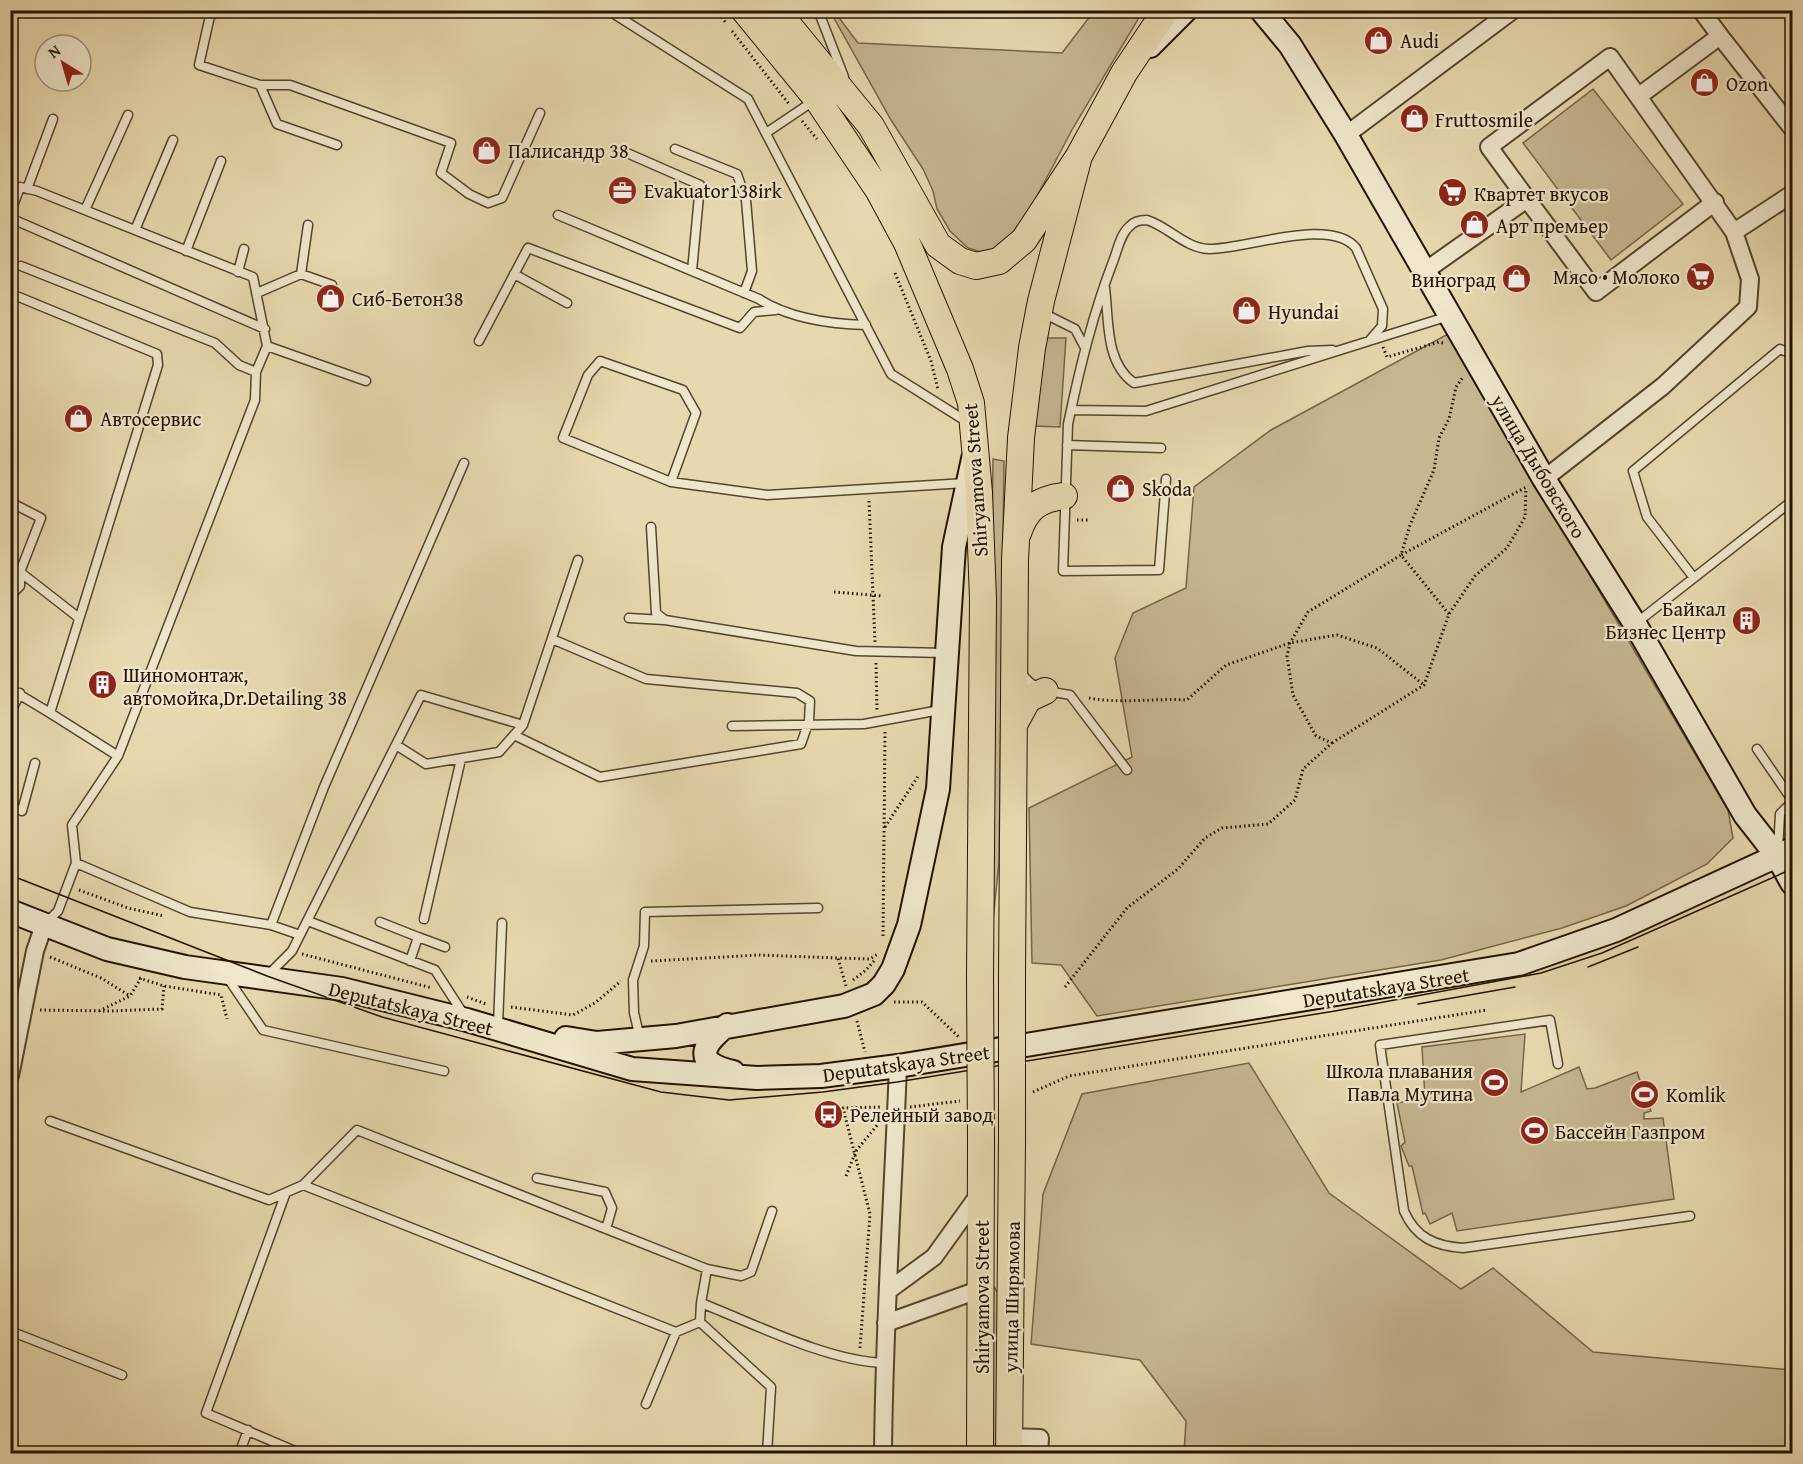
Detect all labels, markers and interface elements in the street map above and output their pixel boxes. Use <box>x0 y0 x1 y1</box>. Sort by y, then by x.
shop icon: Audi <box>1363 24 1395 56</box>
place label: Audi <box>1400 26 1440 55</box>
north arrow <box>33 33 93 93</box>
text: N <box>42 38 66 64</box>
shop icon: Ozon <box>1689 67 1721 99</box>
place label: Ozon <box>1726 69 1768 98</box>
shop icon: Fruttosmile <box>1398 103 1430 135</box>
place label: Fruttosmile <box>1435 105 1533 134</box>
shop icon: Палисандр 38 <box>471 134 503 166</box>
place label: Палисандр 38 <box>508 136 629 165</box>
office icon: Evakuator138irk <box>607 174 639 206</box>
place label: Evakuator138irk <box>644 176 783 205</box>
supermarket icon: Квартет вкусов <box>1437 177 1469 209</box>
place label: Квартет вкусов <box>1474 179 1609 208</box>
shop icon: Арт премьер <box>1459 209 1491 241</box>
place label: Арт премьер <box>1496 211 1609 240</box>
supermarket icon: Мясо • Молоко <box>1685 260 1717 292</box>
place label: Мясо • Молоко <box>1553 262 1680 291</box>
shop icon: Виноград <box>1501 263 1533 295</box>
place label: Виноград <box>1411 265 1496 294</box>
shop icon: Сиб-Бетон38 <box>315 282 347 314</box>
place label: Сиб-Бетон38 <box>352 284 463 313</box>
shop icon: Hyundai <box>1231 295 1263 327</box>
place label: Hyundai <box>1268 297 1339 326</box>
street label: улица Дыбовского <box>1484 388 1594 544</box>
shop icon: Автосервис <box>63 402 95 434</box>
street label: Shiryamova Street <box>955 402 995 558</box>
place label: Автосервис <box>100 404 201 433</box>
shop icon: Skoda <box>1105 472 1137 504</box>
place label: Skoda <box>1142 474 1192 503</box>
place label: Байкал Бизнес Центр <box>1606 594 1726 646</box>
building icon: Байкал Бизнес Центр <box>1731 604 1763 636</box>
place label: Шиномонтаж, автомойка,Dr.Detailing 38 <box>123 660 347 712</box>
building icon: Шиномонтаж, автомойка,Dr.Detailing 38 <box>86 669 118 701</box>
street label: Deputatskaya Street <box>1301 960 1471 1014</box>
street label: Deputatskaya Street <box>326 974 496 1042</box>
street label: Deputatskaya Street <box>821 1037 991 1089</box>
place label: Школа плавания Павла Мутина <box>1326 1056 1473 1108</box>
sports icon: Школа плавания Павла Мутина <box>1478 1066 1510 1098</box>
sports icon: Komlik <box>1629 1078 1661 1110</box>
place label: Komlik <box>1666 1080 1727 1109</box>
bus stop icon: Релейный завод <box>813 1098 845 1130</box>
place label: Релейный завод <box>850 1100 993 1129</box>
sports icon: Бассейн Газпром <box>1518 1115 1550 1147</box>
place label: Бассейн Газпром <box>1555 1117 1705 1146</box>
street label: Shiryamova Street <box>967 1220 996 1374</box>
street label: улица Ширямова <box>995 1220 1027 1374</box>

